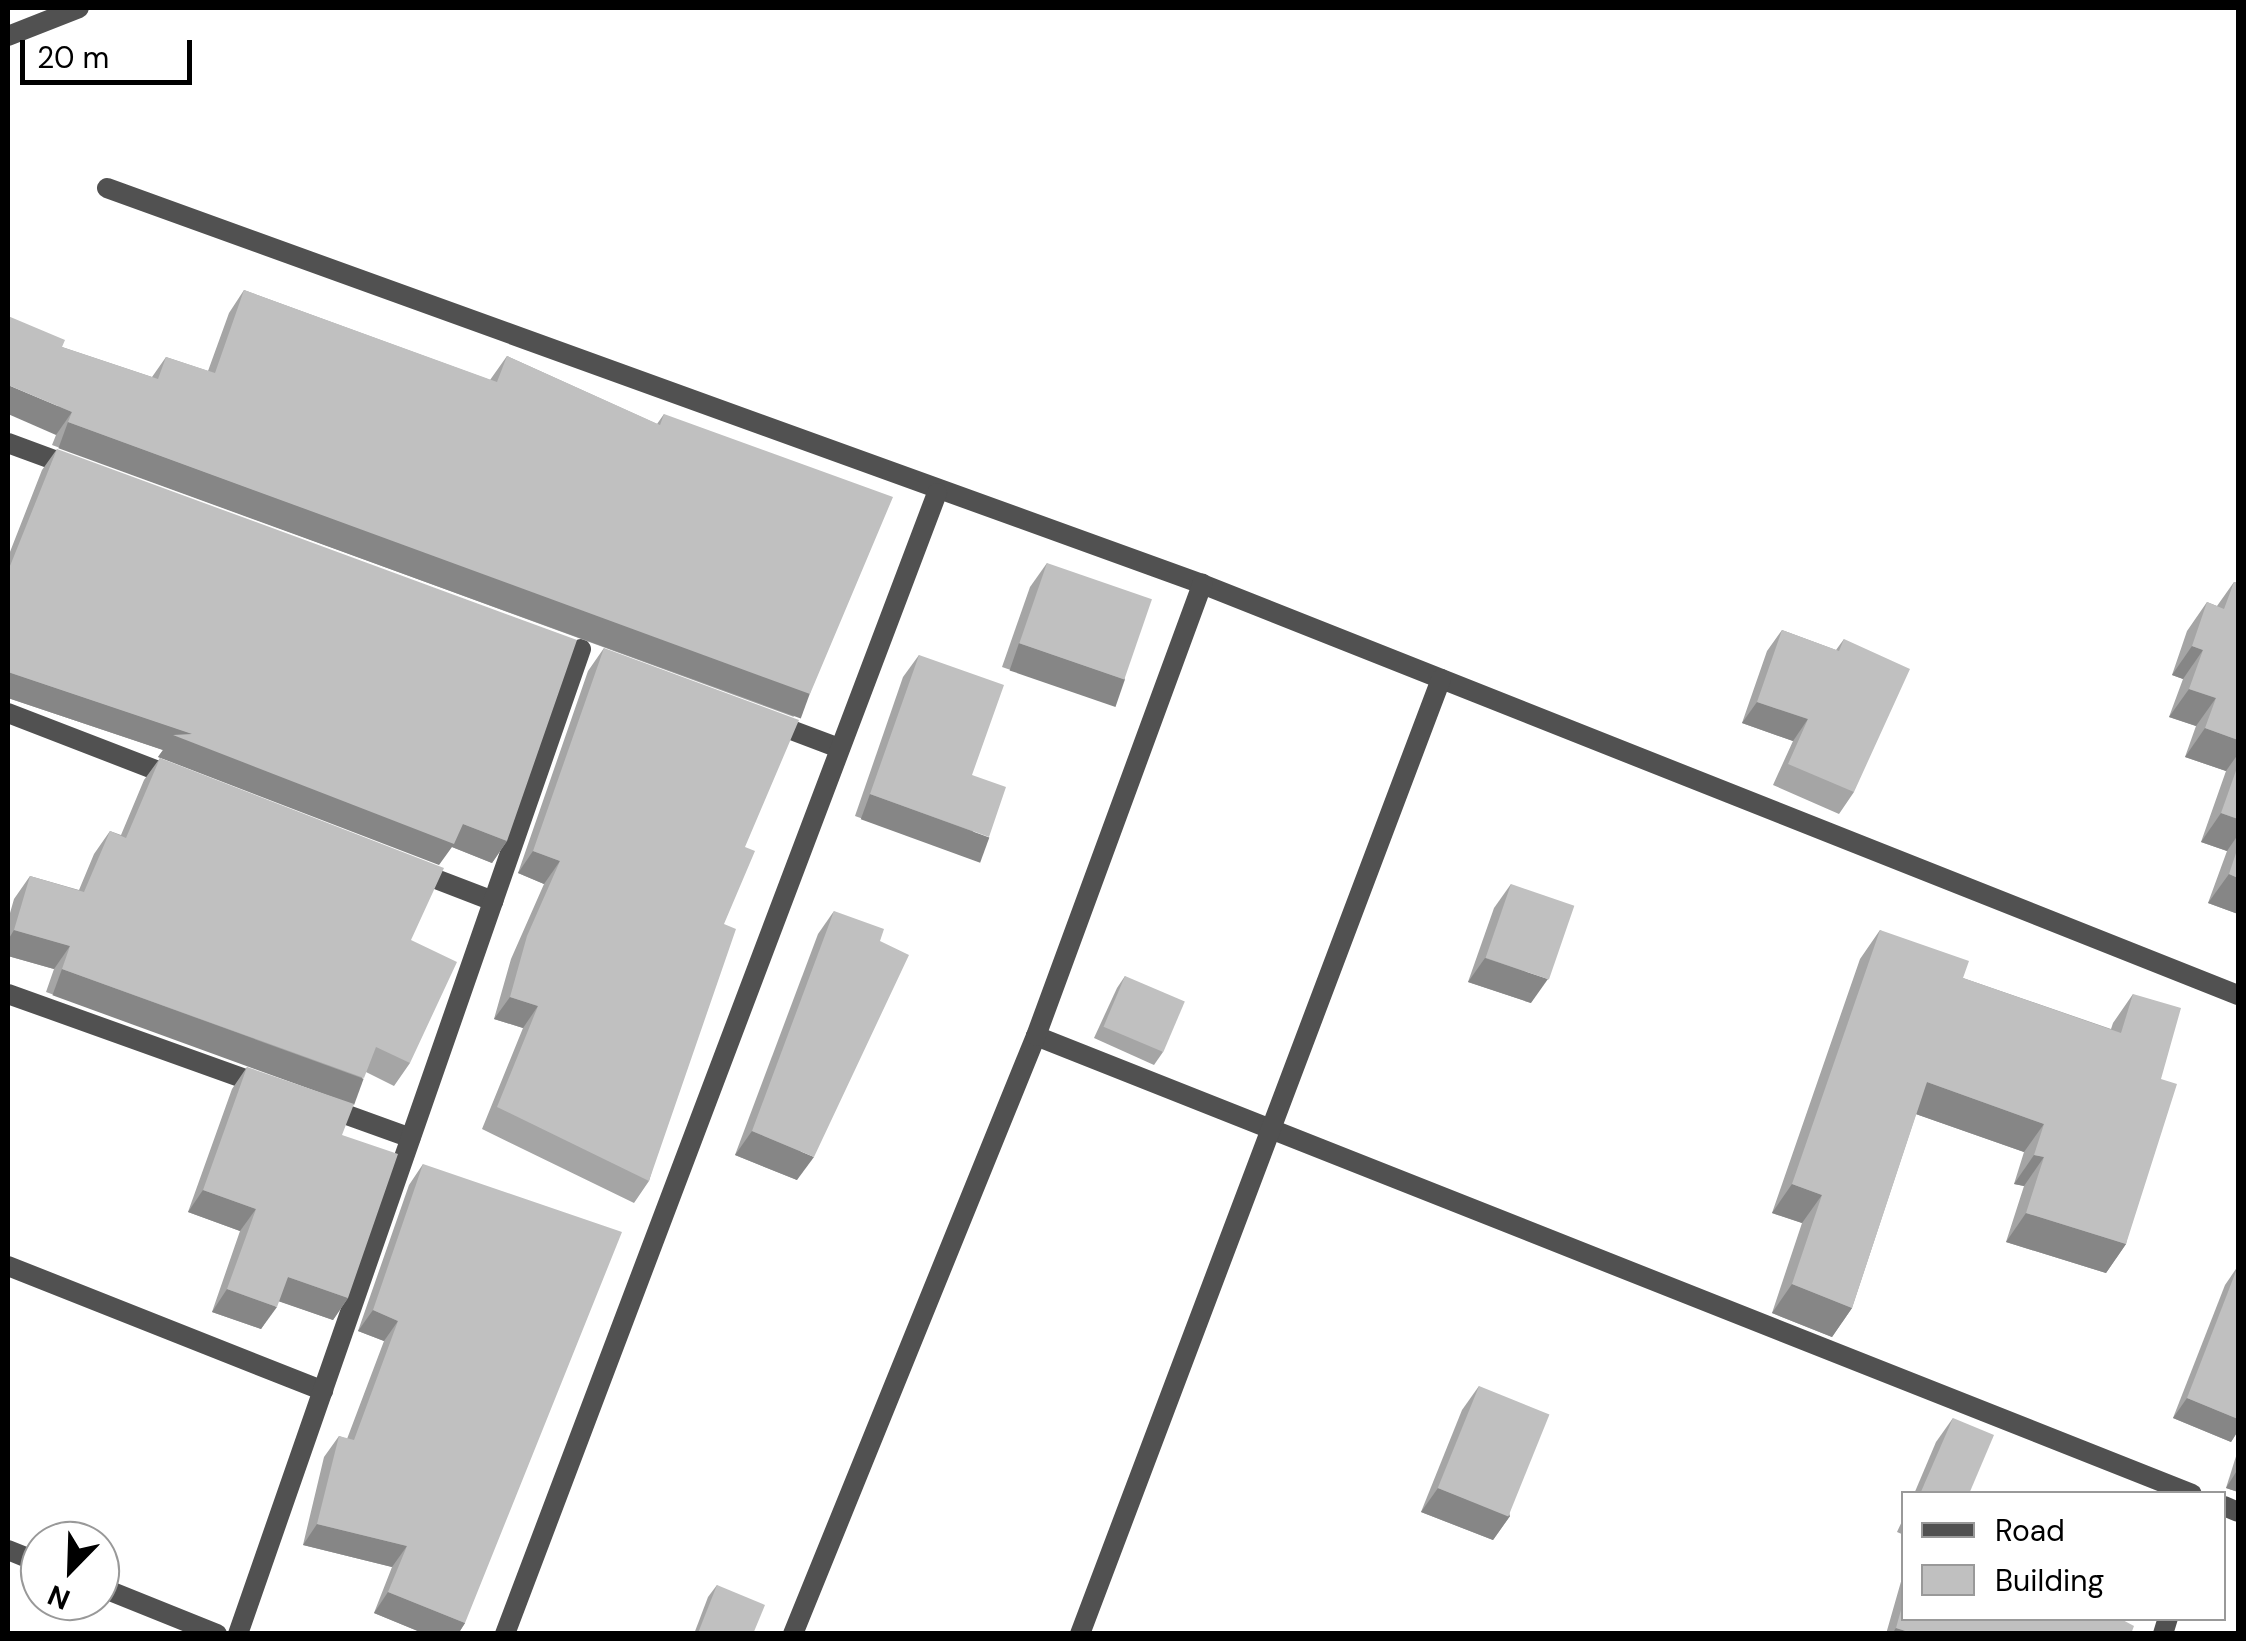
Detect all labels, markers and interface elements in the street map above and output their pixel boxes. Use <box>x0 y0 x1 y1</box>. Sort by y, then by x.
scale bar <box>25 20 198 82</box>
text: 20 m <box>37 38 109 77</box>
legend <box>1901 1491 2226 1621</box>
text: Road <box>1995 1511 2065 1550</box>
north arrow <box>20 1521 120 1621</box>
text: Building <box>1995 1561 2104 1600</box>
text: N <box>42 1576 75 1618</box>

